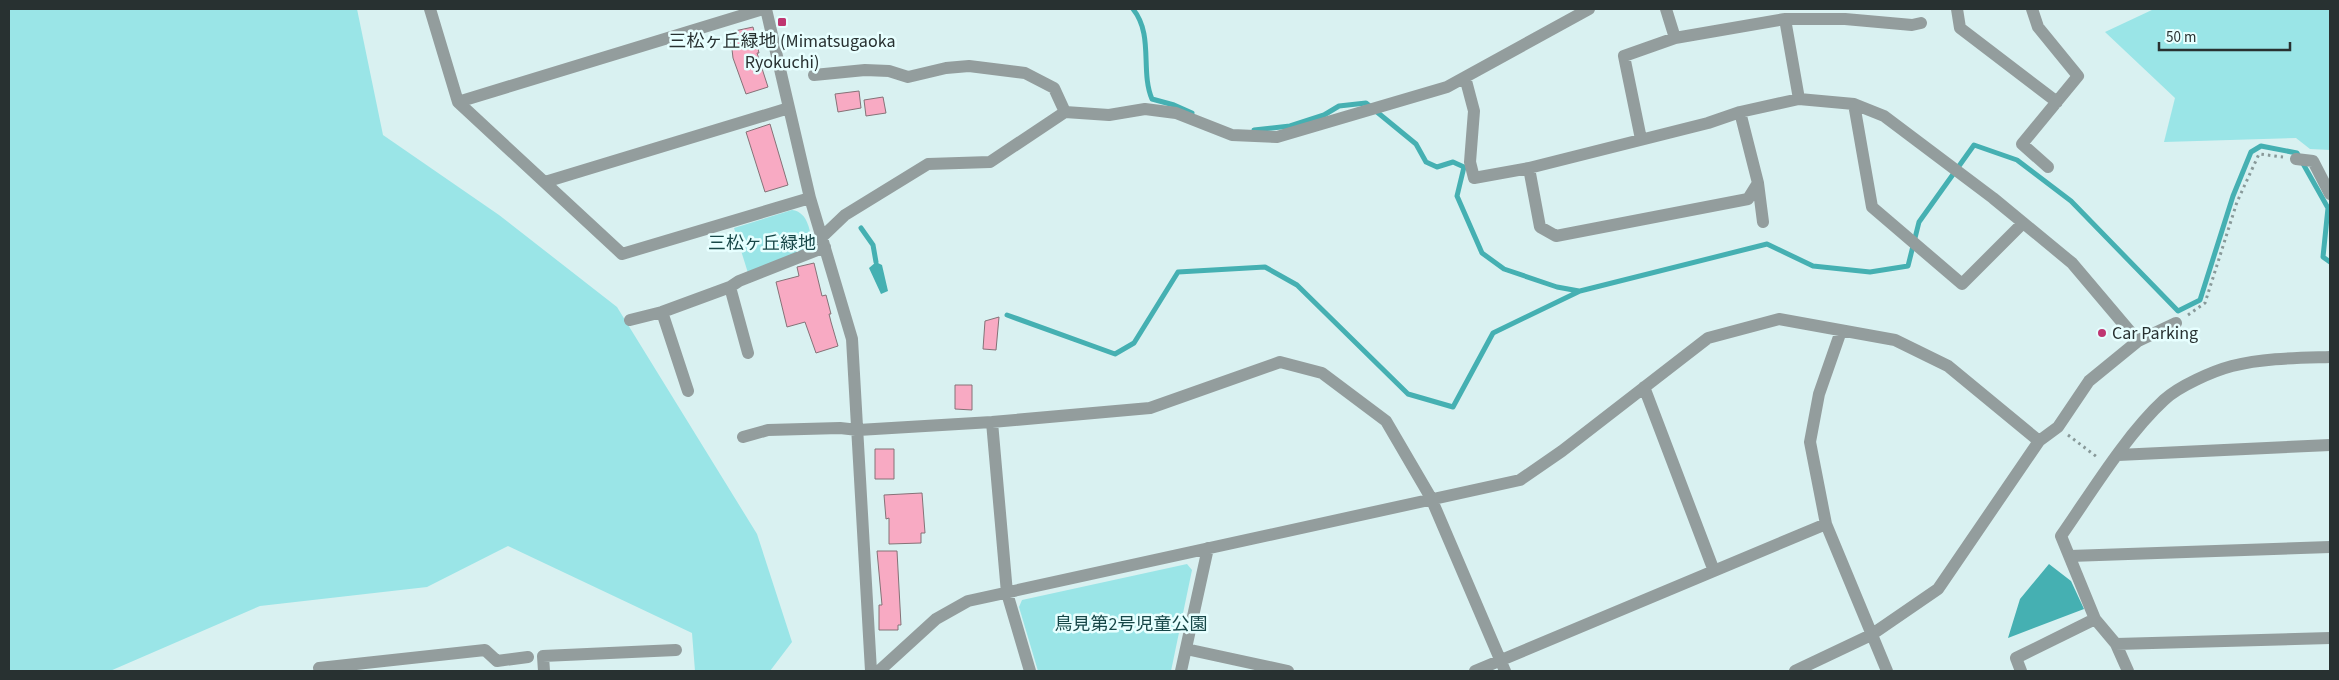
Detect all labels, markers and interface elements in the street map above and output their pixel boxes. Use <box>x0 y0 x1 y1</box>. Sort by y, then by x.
marker: 三松ヶ丘緑地 (Mimatsugaoka Ryokuchi) <box>776 16 788 28</box>
scale bar <box>2159 20 2290 52</box>
text: 50 m <box>2166 27 2196 48</box>
place label: 三松ヶ丘緑地 (Mimatsugaoka Ryokuchi) <box>669 29 895 75</box>
park label: 三松ヶ丘緑地 <box>708 231 816 256</box>
place label: Car Parking <box>2112 321 2198 346</box>
marker: Car Parking <box>2096 327 2108 339</box>
park label: 鳥見第2号児童公園 <box>1055 612 1207 637</box>

